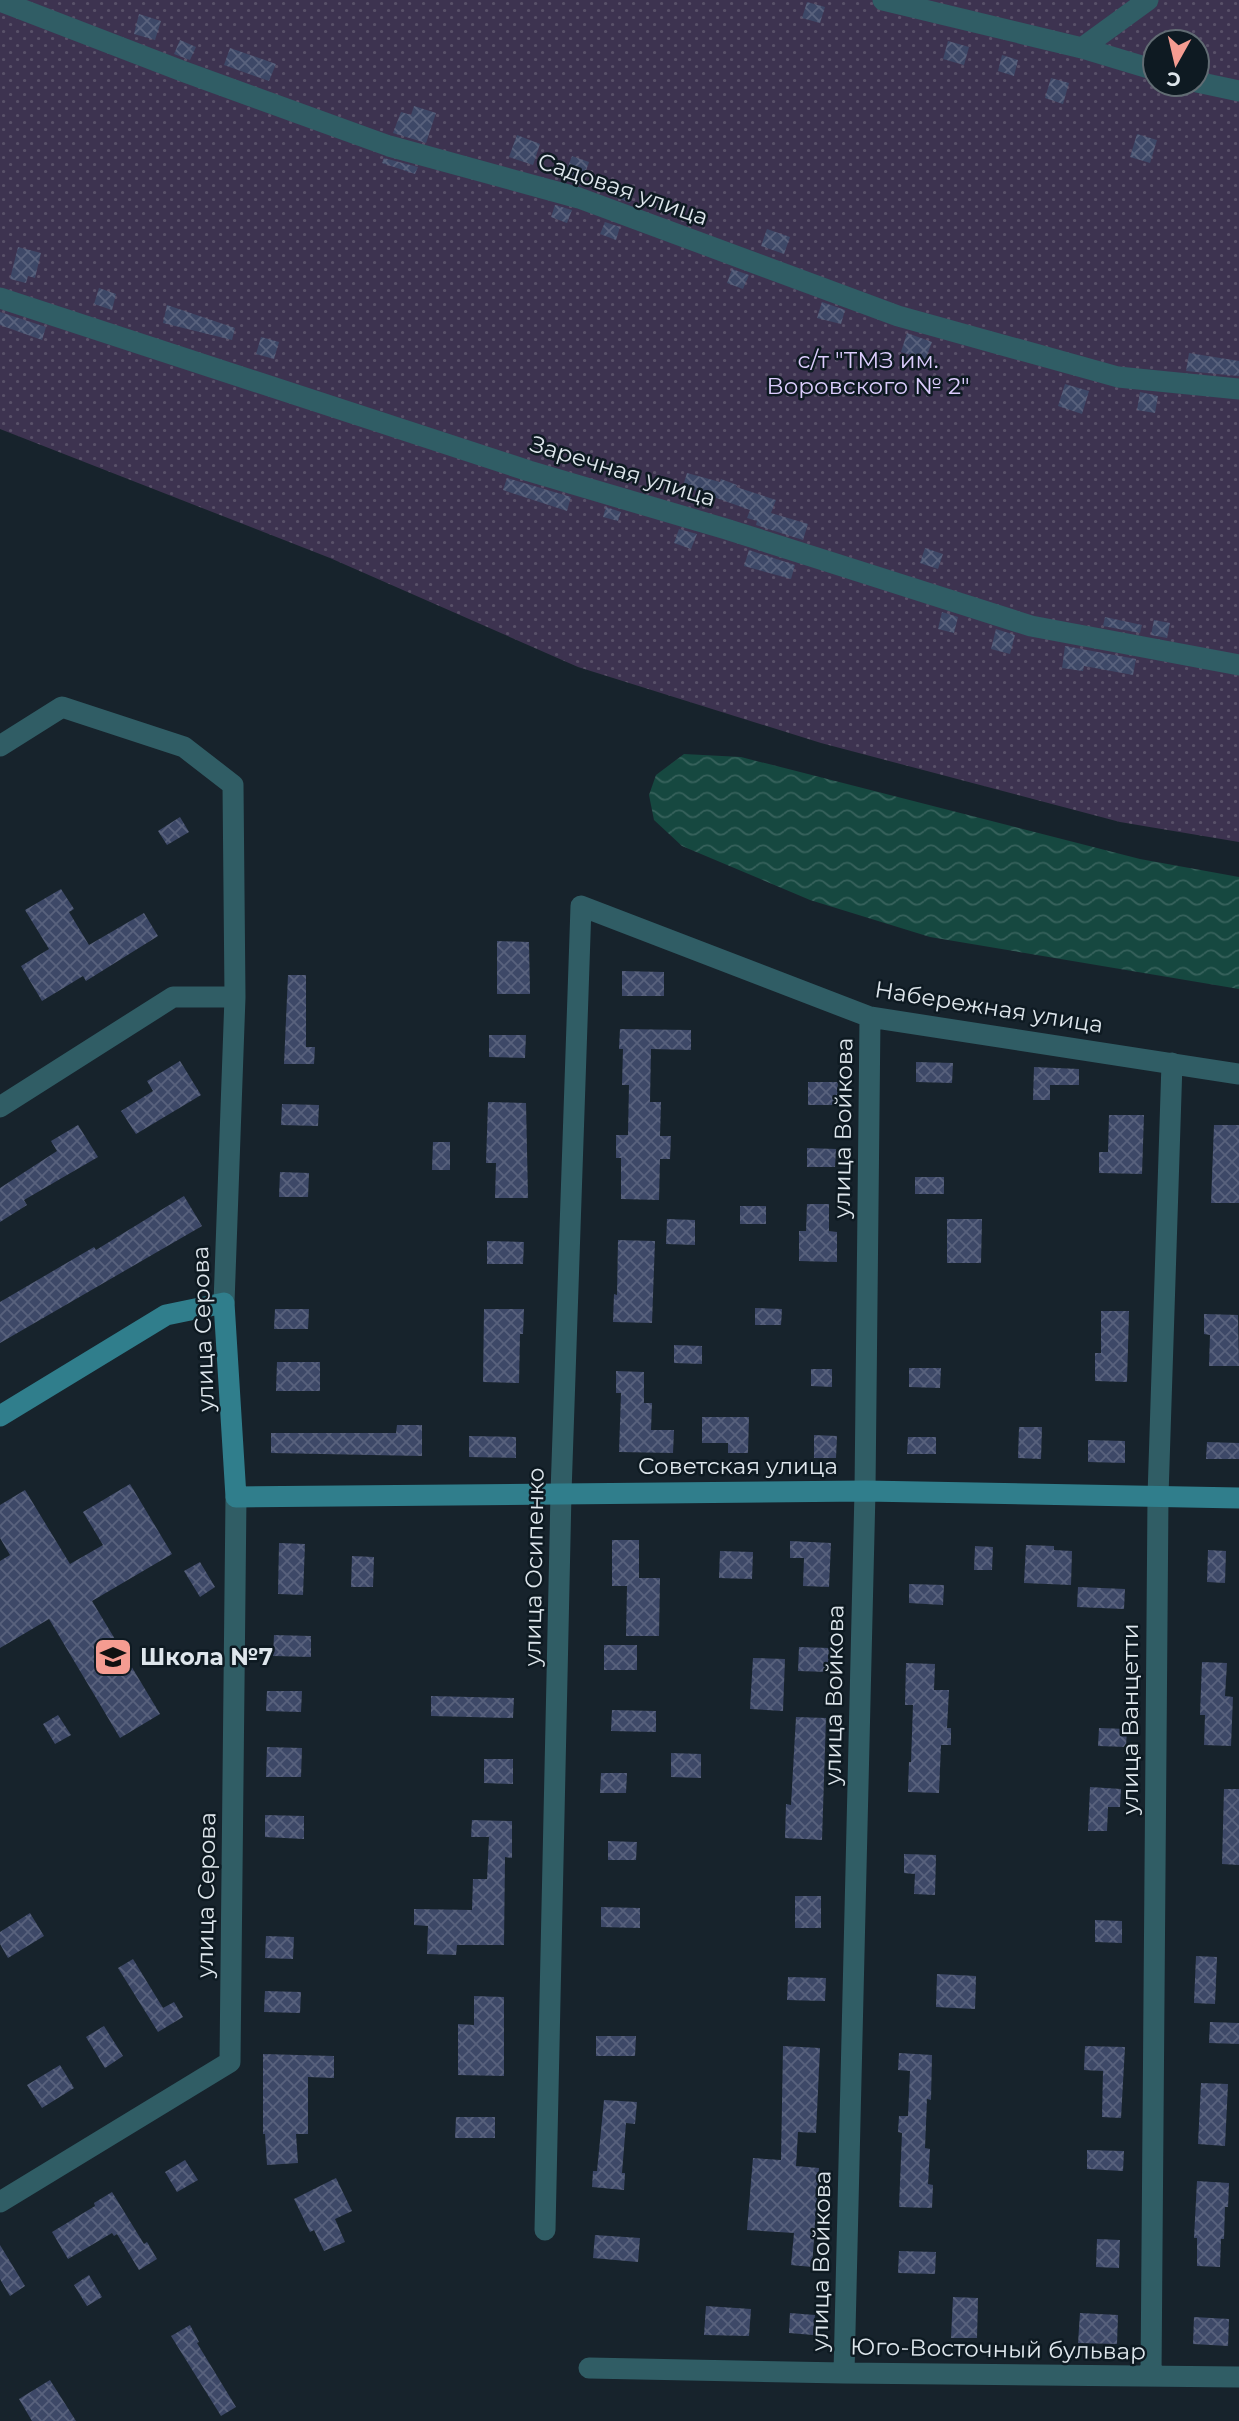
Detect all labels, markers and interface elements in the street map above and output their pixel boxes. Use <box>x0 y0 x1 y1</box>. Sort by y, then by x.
north arrow <box>1141 28 1211 98</box>
text: С <box>1165 67 1182 92</box>
street label: Садовая улица <box>534 147 712 231</box>
park label: с/т "ТМЗ им. Воровского № 2" <box>766 346 970 400</box>
street label: Заречная улица <box>527 430 719 512</box>
street label: Набережная улица <box>873 975 1105 1039</box>
street label: улица Войкова <box>827 1038 859 1219</box>
street label: улица Серова <box>186 1246 220 1413</box>
street label: Советская улица <box>638 1452 838 1480</box>
street label: улица Осипенко <box>518 1467 550 1668</box>
street label: улица Войкова <box>818 1605 850 1786</box>
street label: улица Ванцетти <box>1116 1623 1144 1816</box>
school or university icon: Школа №7 <box>92 1636 134 1678</box>
place label: Школа №7 <box>140 1643 273 1671</box>
street label: улица Серова <box>191 1812 221 1979</box>
street label: улица Войкова <box>805 2171 837 2352</box>
street label: Юго-Восточный бульвар <box>850 2332 1146 2366</box>

